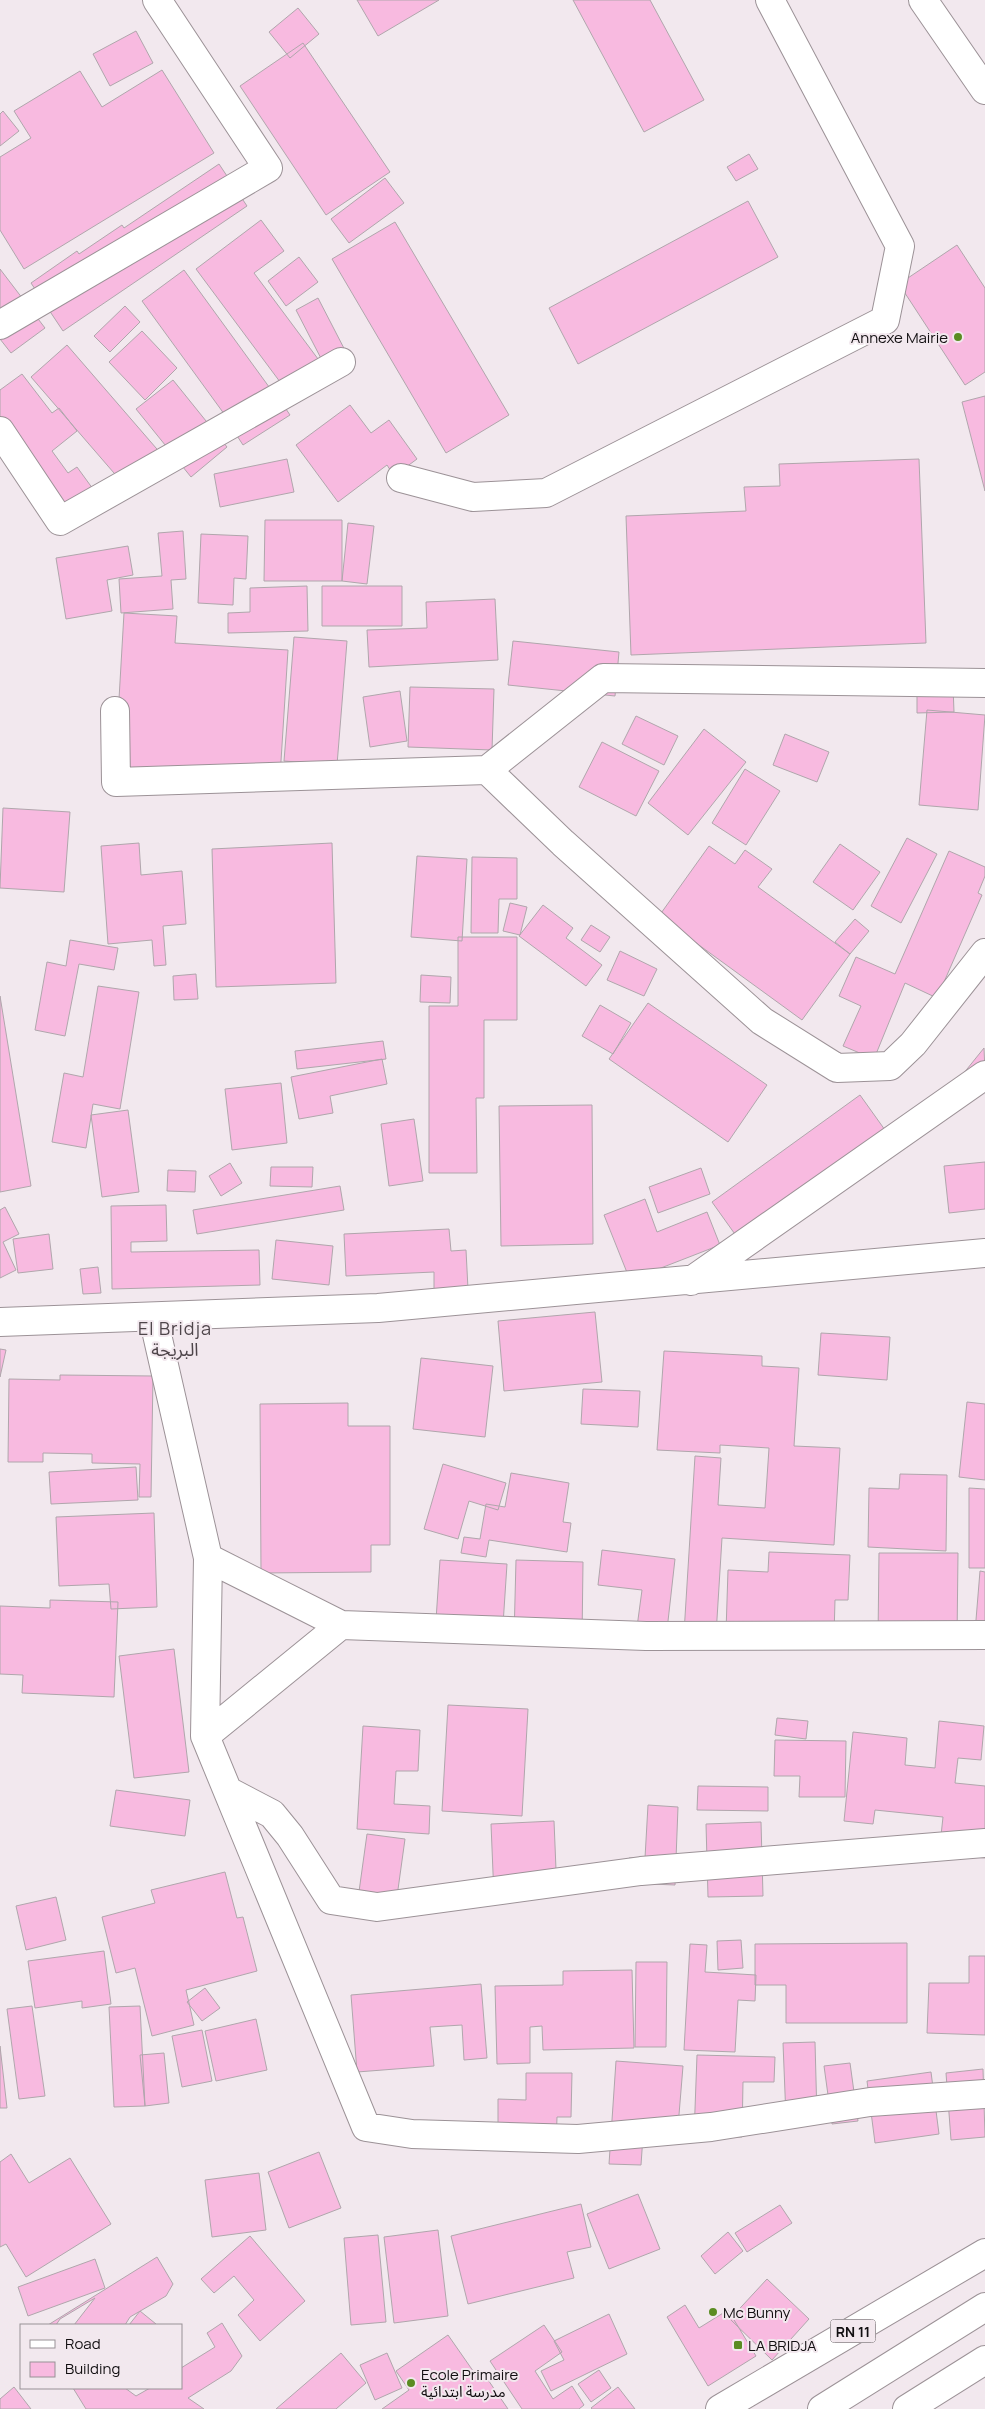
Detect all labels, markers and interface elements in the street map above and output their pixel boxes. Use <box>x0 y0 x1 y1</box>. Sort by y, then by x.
place label: Annexe Mairie <box>851 327 948 348</box>
marker: Annexe Mairie <box>952 331 964 343</box>
district label: El Bridja البريجة <box>138 1316 212 1361</box>
place label: Mc Bunny <box>723 2302 791 2323</box>
marker: Mc Bunny <box>707 2306 719 2318</box>
road number: RN 11 <box>830 2320 876 2342</box>
legend <box>20 2324 182 2389</box>
text: Road <box>65 2333 101 2354</box>
place label: LA BRIDJA <box>748 2335 817 2356</box>
marker: LA BRIDJA <box>732 2339 744 2351</box>
text: Building <box>65 2358 120 2379</box>
place label: Ecole Primaire مدرسة ابتدائية <box>421 2364 519 2402</box>
marker: Ecole Primaire مدرسة ابتدائية <box>405 2377 417 2389</box>

